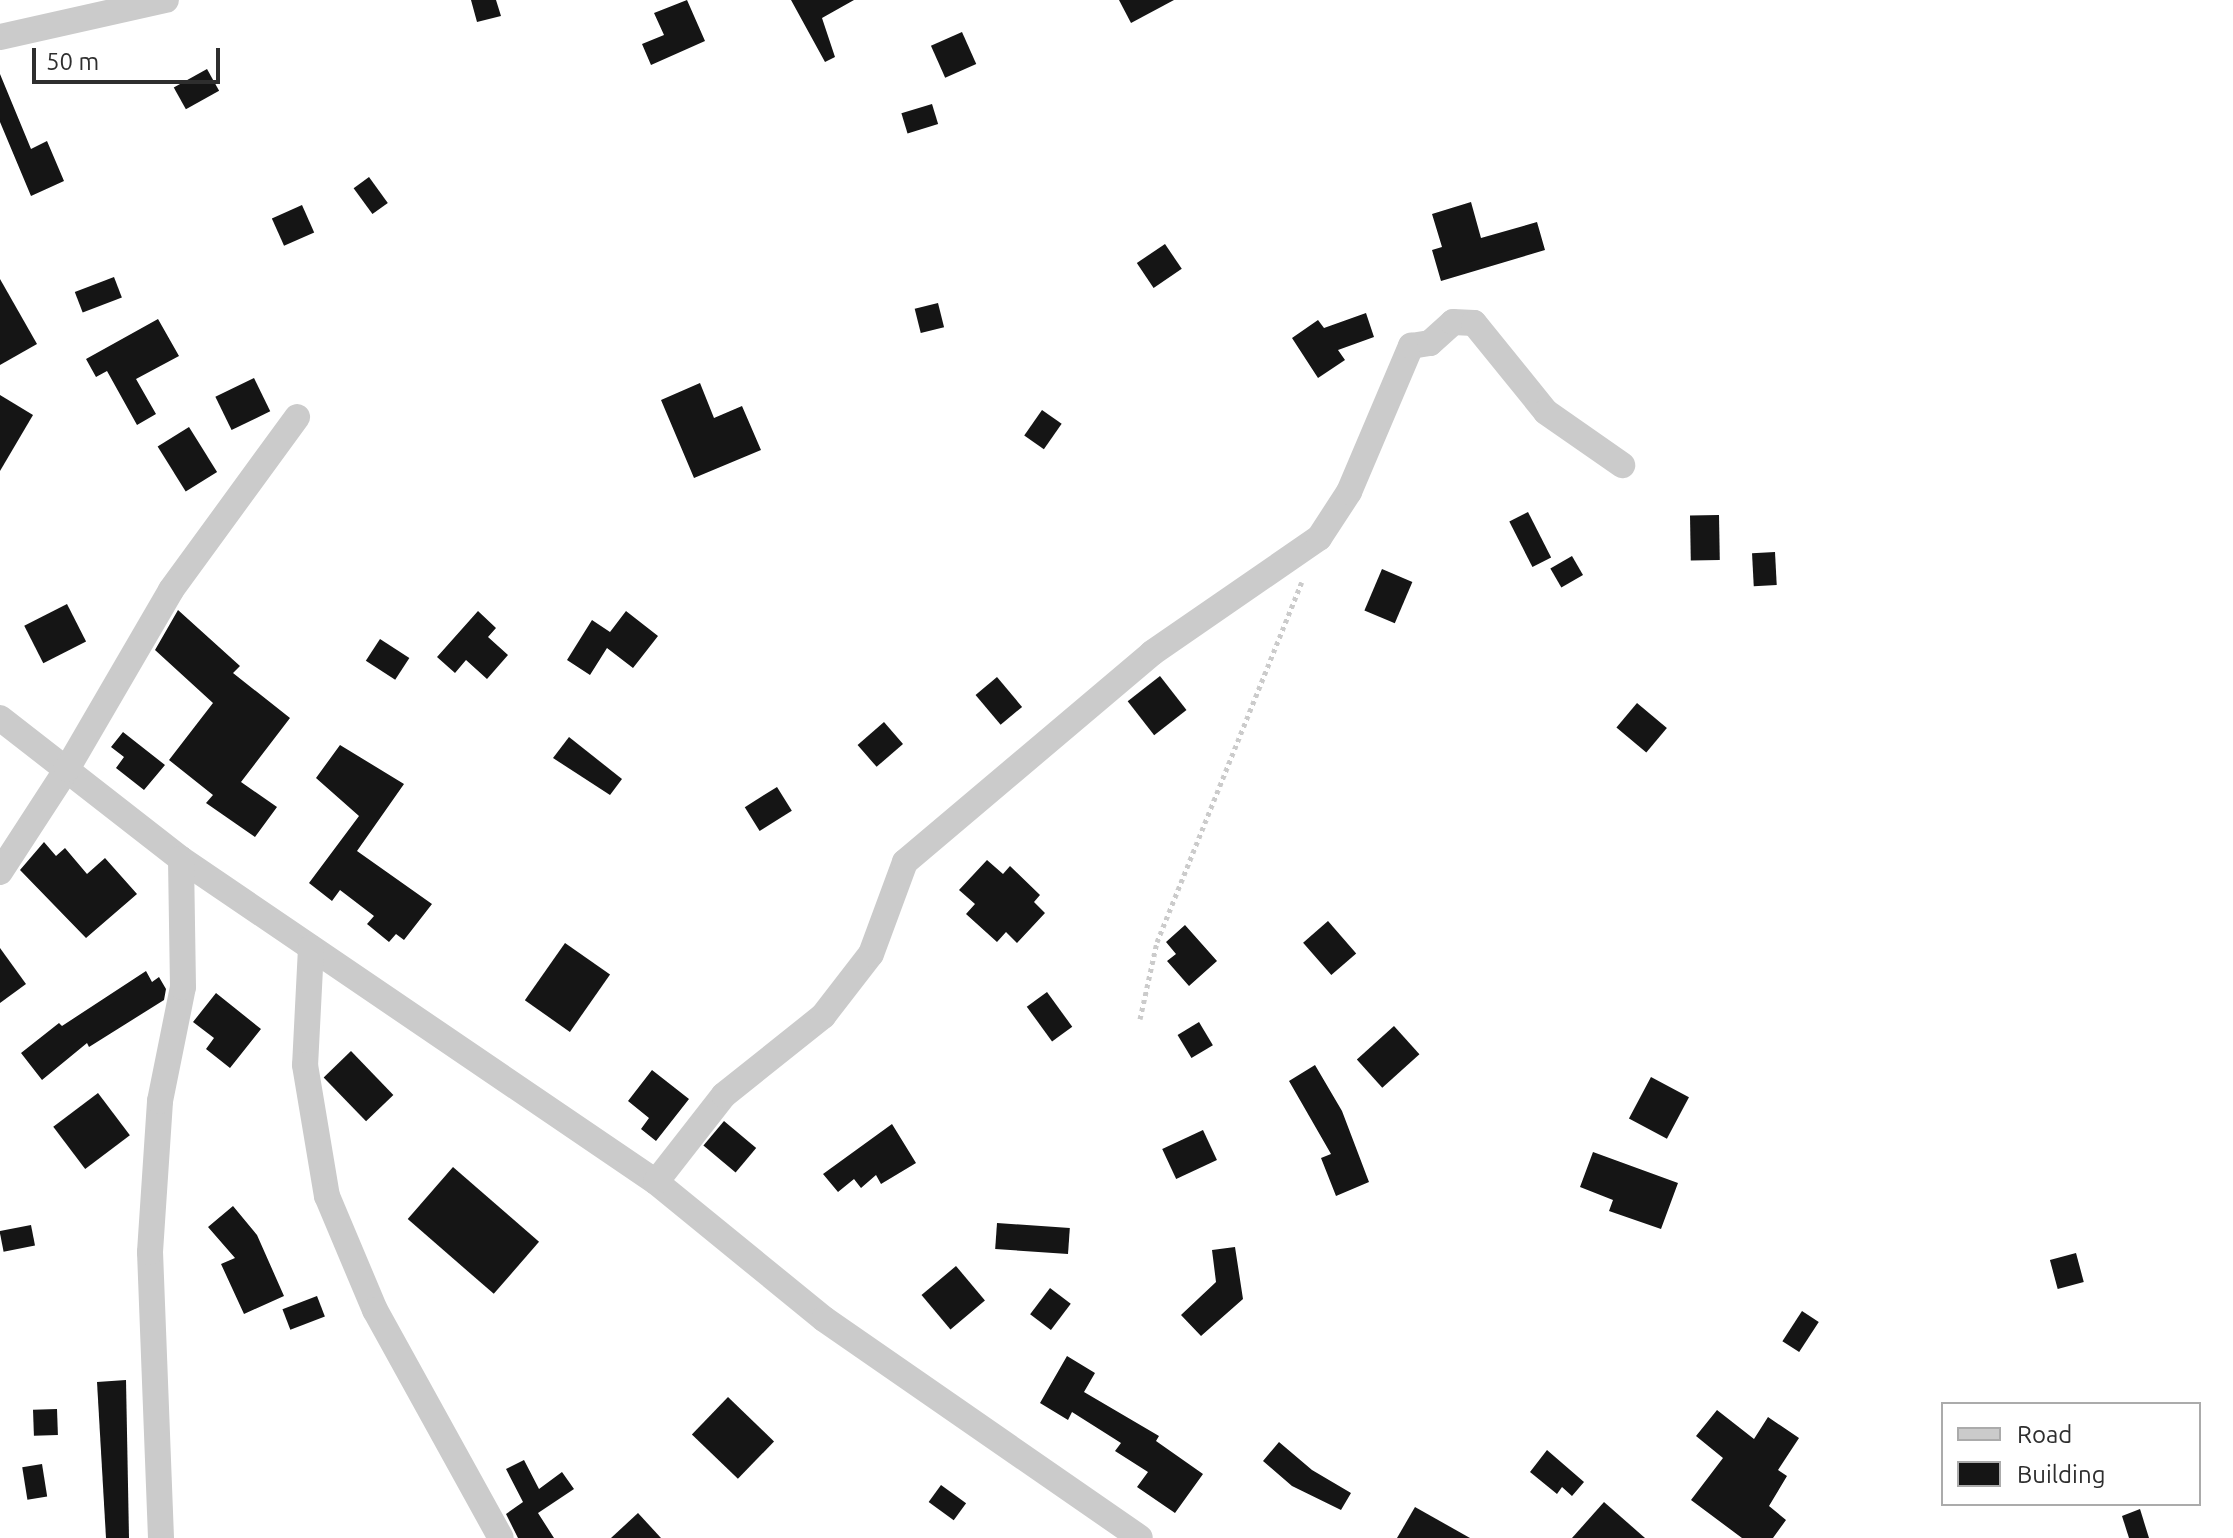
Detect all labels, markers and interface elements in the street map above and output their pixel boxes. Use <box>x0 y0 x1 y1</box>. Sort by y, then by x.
scale bar <box>36 32 224 82</box>
text: 50 m <box>46 48 99 75</box>
legend <box>1941 1402 2201 1506</box>
text: Road <box>2017 1421 2072 1448</box>
text: Building <box>2017 1461 2105 1488</box>

